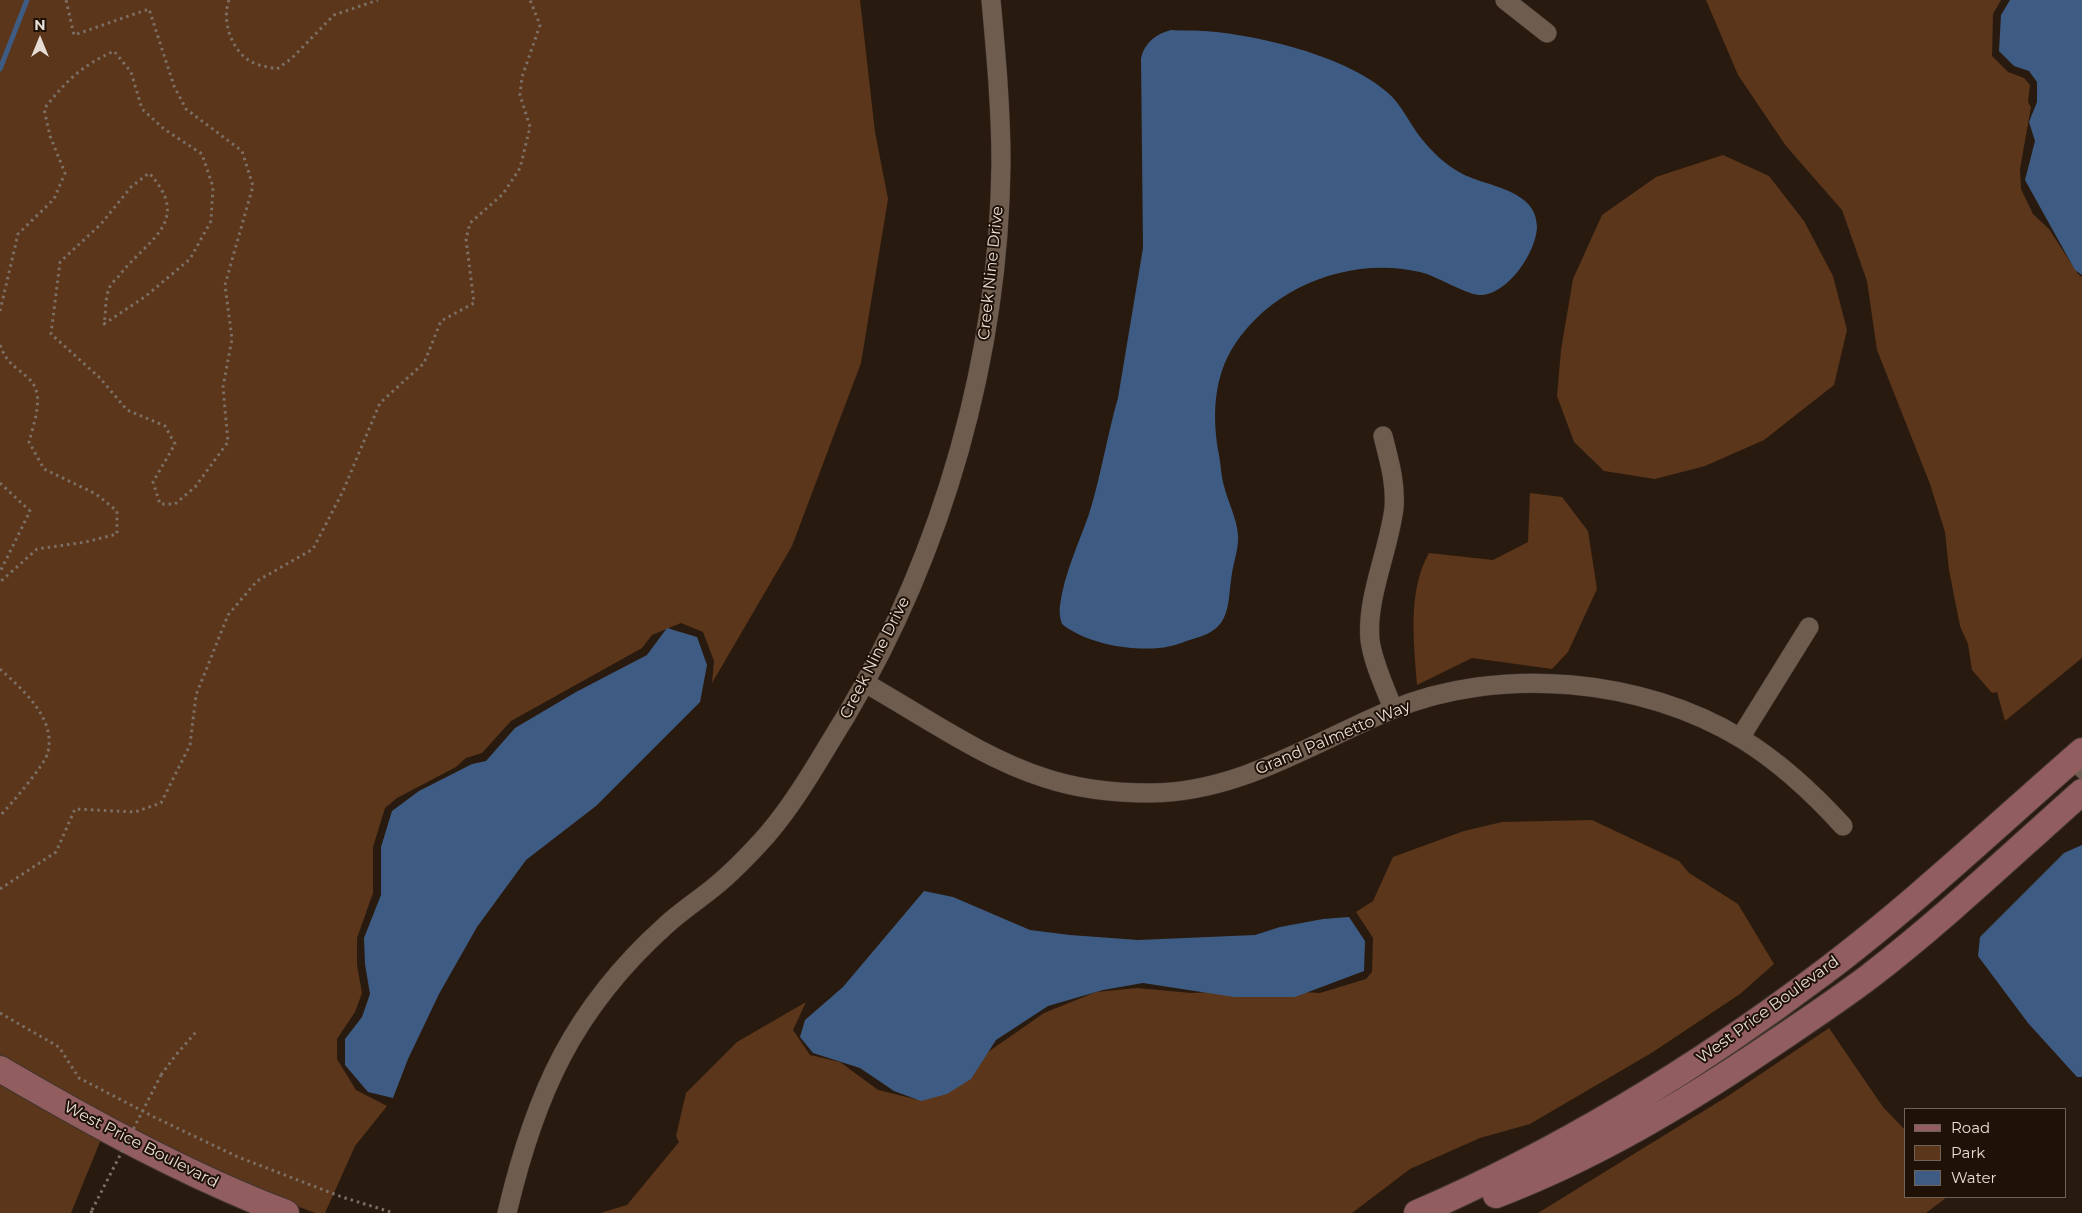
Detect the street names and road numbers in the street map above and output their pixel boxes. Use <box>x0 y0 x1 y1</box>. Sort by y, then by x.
street label: Creek Nine Drive <box>974 205 1008 341</box>
street label: Creek Nine Drive <box>836 594 914 722</box>
street label: Grand Palmetto Way <box>1253 697 1413 779</box>
street label: West Price Boulevard <box>1693 952 1843 1068</box>
street label: West Price Boulevard <box>60 1098 222 1192</box>

